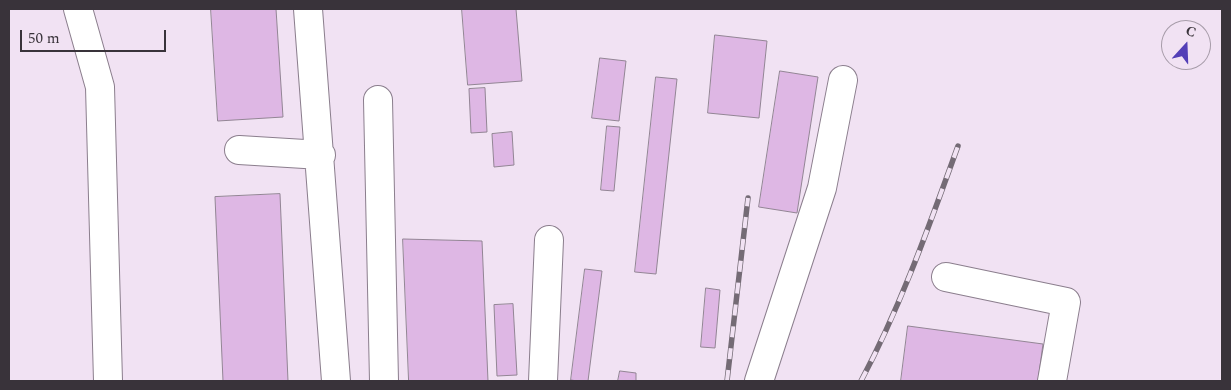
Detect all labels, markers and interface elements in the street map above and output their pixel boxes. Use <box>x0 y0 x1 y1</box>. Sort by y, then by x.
scale bar <box>22 20 169 52</box>
north arrow <box>1161 20 1211 70</box>
text: С <box>1183 20 1199 43</box>
text: 50 m <box>28 27 60 50</box>

